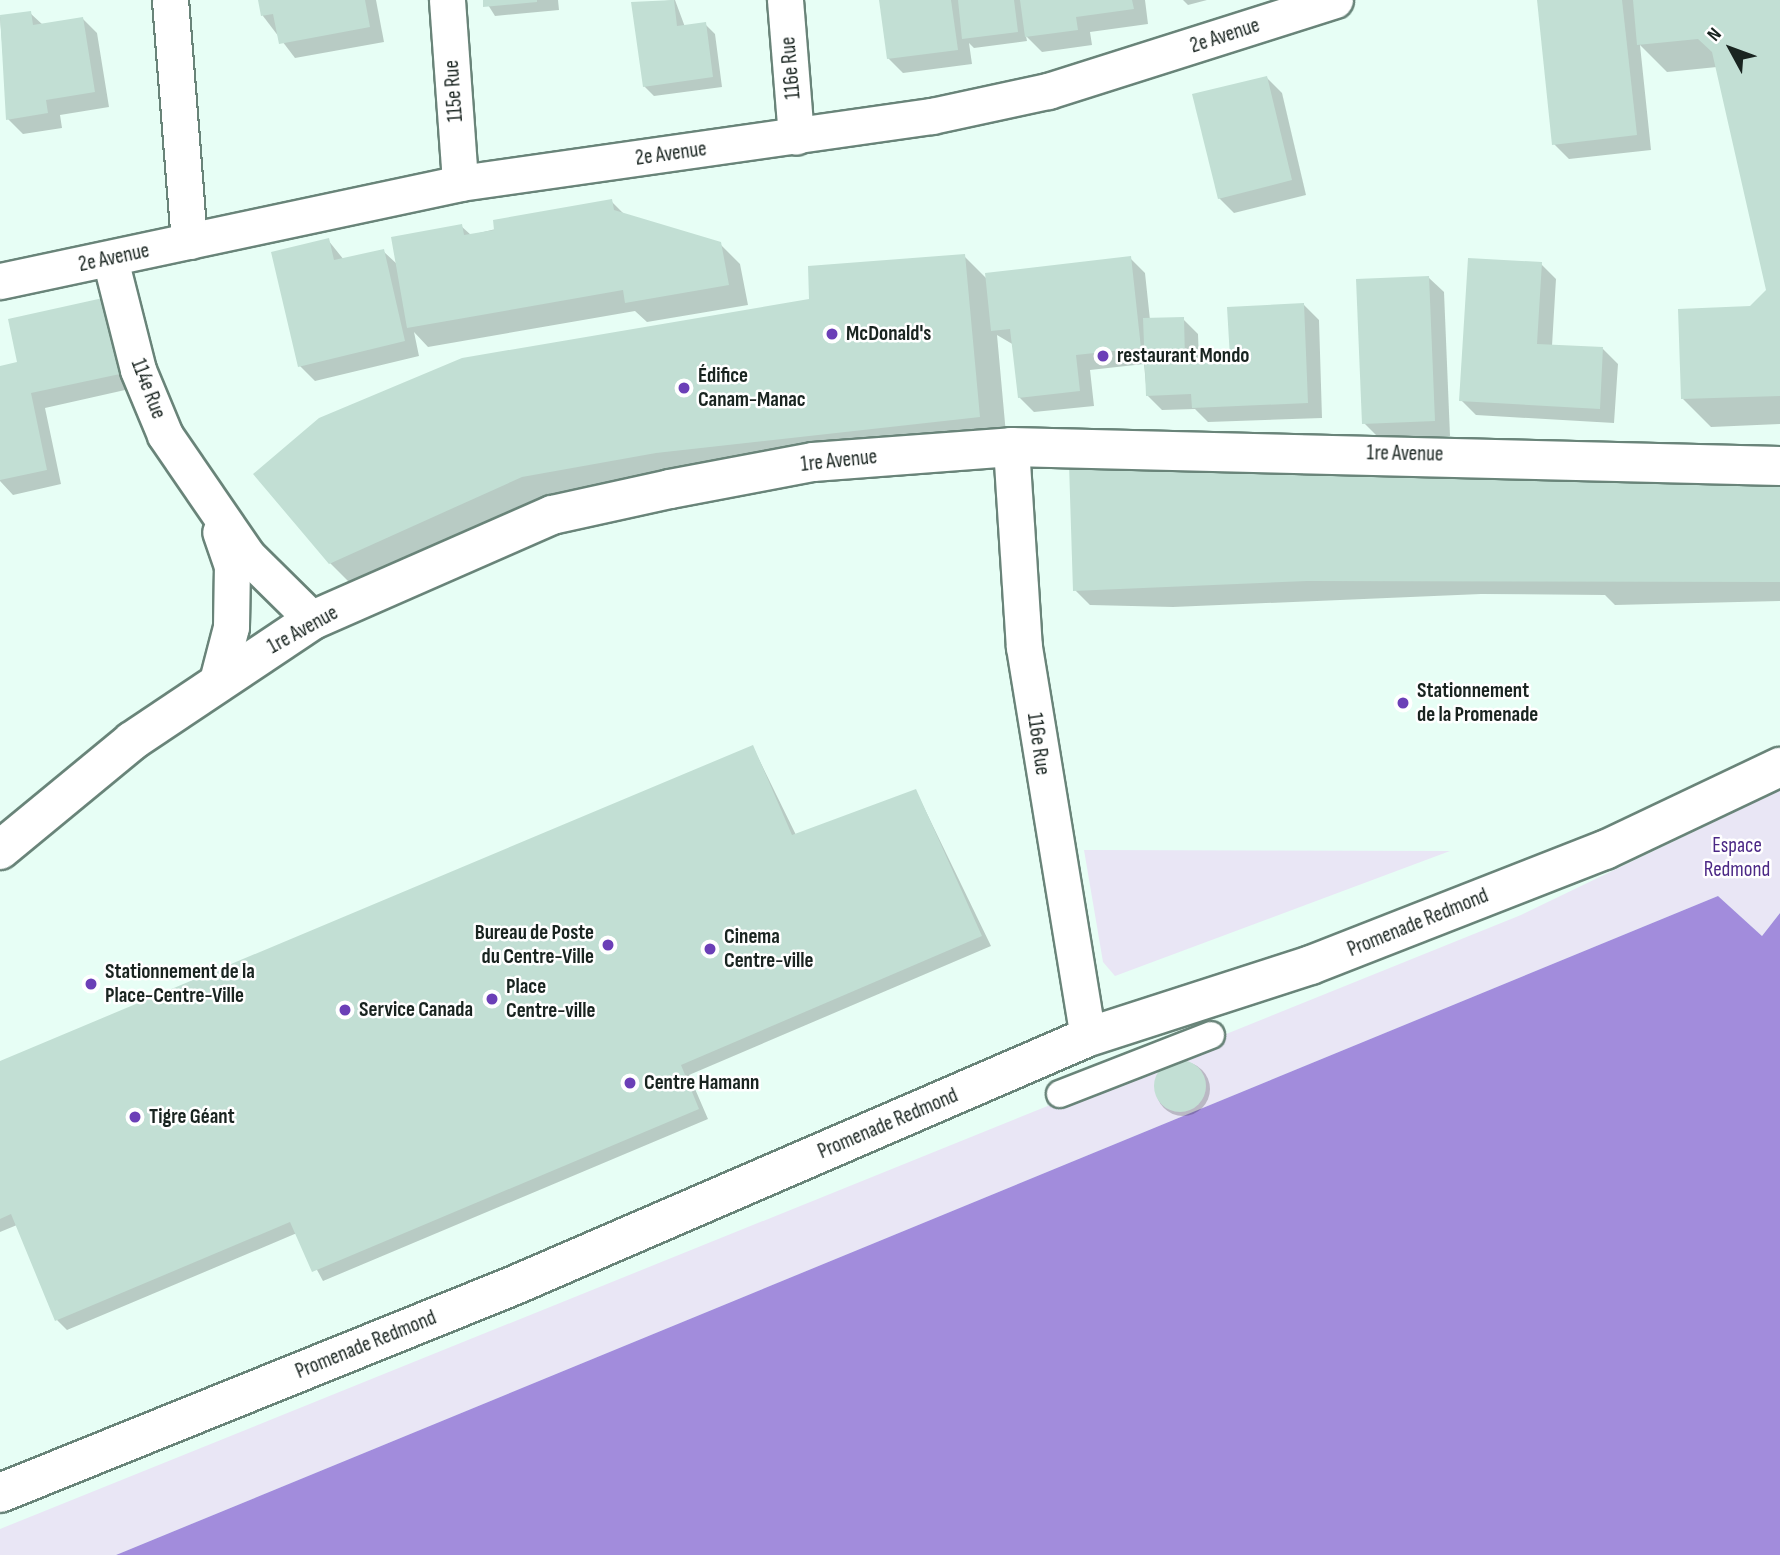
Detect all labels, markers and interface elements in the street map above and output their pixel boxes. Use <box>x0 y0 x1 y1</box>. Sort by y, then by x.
street label: 2e Avenue <box>1187 13 1263 59</box>
north arrow <box>1696 14 1766 84</box>
text: N <box>1703 24 1727 46</box>
street label: 116e Rue <box>776 36 806 100</box>
street label: 115e Rue <box>439 59 469 123</box>
street label: 2e Avenue <box>634 137 708 171</box>
street label: 2e Avenue <box>76 238 152 278</box>
place label: McDonald's <box>846 321 931 347</box>
marker: McDonald's <box>824 326 840 342</box>
place label: restaurant Mondo <box>1117 343 1249 369</box>
marker: restaurant Mondo <box>1095 348 1111 364</box>
street label: 114e Rue <box>125 355 171 423</box>
place label: Édifice Canam-Manac <box>698 363 806 413</box>
marker: Édifice Canam-Manac <box>676 380 692 396</box>
street label: 1re Avenue <box>1366 441 1444 467</box>
street label: 1re Avenue <box>800 444 878 478</box>
street label: 1re Avenue <box>263 600 343 660</box>
place label: Stationnement de la Promenade <box>1417 678 1538 728</box>
marker: Stationnement de la Promenade <box>1395 695 1411 711</box>
street label: 116e Rue <box>1021 711 1055 777</box>
park label: Espace Redmond <box>1704 833 1770 883</box>
street label: Promenade Redmond <box>1344 883 1492 963</box>
place label: Bureau de Poste du Centre-Ville <box>475 920 594 970</box>
place label: Cinema Centre-ville <box>724 924 814 974</box>
marker: Bureau de Poste du Centre-Ville <box>600 937 616 953</box>
marker: Cinema Centre-ville <box>702 941 718 957</box>
place label: Stationnement de la Place-Centre-Ville <box>105 959 255 1009</box>
place label: Place Centre-ville <box>506 974 596 1024</box>
marker: Stationnement de la Place-Centre-Ville <box>83 976 99 992</box>
marker: Place Centre-ville <box>484 991 500 1007</box>
place label: Service Canada <box>359 997 473 1023</box>
marker: Service Canada <box>337 1002 353 1018</box>
place label: Centre Hamann <box>644 1070 759 1096</box>
marker: Centre Hamann <box>622 1075 638 1091</box>
street label: Promenade Redmond <box>814 1083 962 1165</box>
place label: Tigre Géant <box>149 1104 235 1130</box>
marker: Tigre Géant <box>127 1109 143 1125</box>
street label: Promenade Redmond <box>292 1305 440 1385</box>

